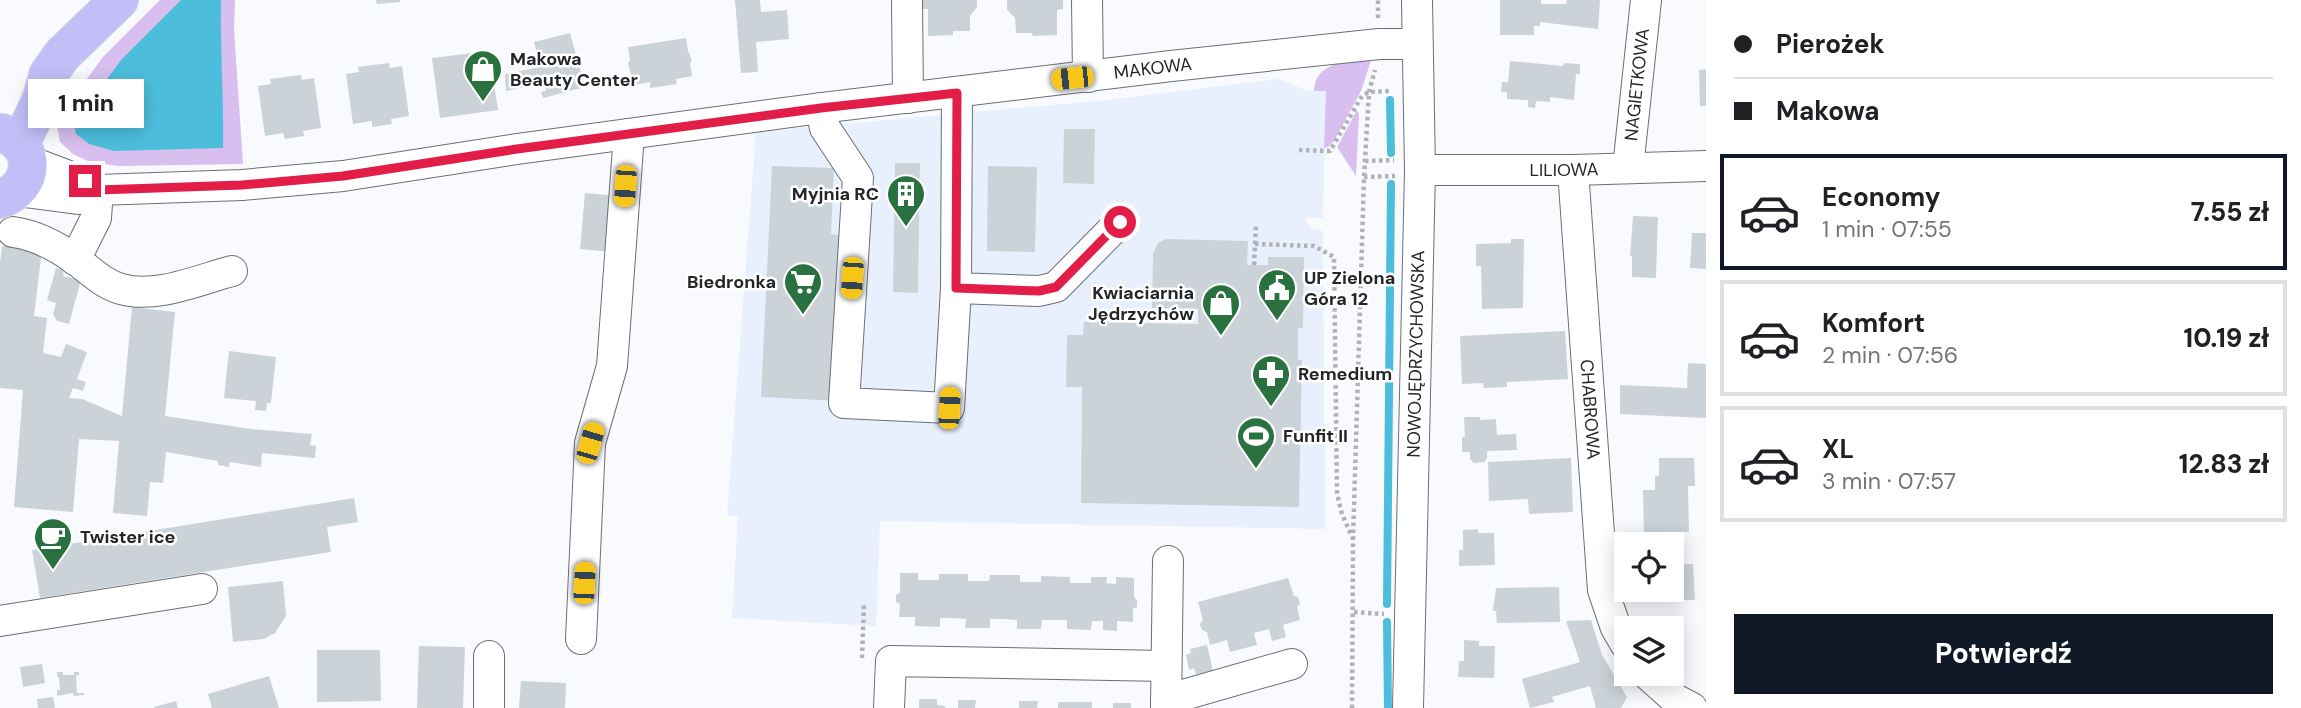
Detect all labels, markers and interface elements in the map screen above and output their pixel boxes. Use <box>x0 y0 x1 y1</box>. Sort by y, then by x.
street label: NAGIETKOWA <box>1619 27 1655 142</box>
text: Pierożek <box>1776 27 1884 61</box>
place label: Makowa Beauty Center <box>510 47 638 92</box>
shop icon: Makowa Beauty Center <box>462 48 504 103</box>
street label: MAKOWA <box>1112 52 1193 85</box>
car <box>1051 65 1094 91</box>
callout: 1 min <box>27 80 143 128</box>
text: 1 min <box>58 88 114 118</box>
text: Makowa <box>1776 94 1880 128</box>
street label: LILIOWA <box>1529 157 1599 182</box>
car <box>614 164 637 208</box>
route end <box>69 165 101 197</box>
building icon: Myjnia RC <box>885 173 927 228</box>
text: Economy <box>1822 180 1940 214</box>
icon: car <box>1738 181 1801 244</box>
place label: Myjnia RC <box>792 182 879 206</box>
text: 7.55 zł <box>2191 195 2269 229</box>
route start <box>1104 206 1136 238</box>
text: 1 min · 07:55 <box>1822 214 1952 244</box>
street label: NOWOJĘDRZYCHOWSKA <box>1402 250 1430 458</box>
car <box>841 256 864 300</box>
supermarket icon: Biedronka <box>782 261 824 316</box>
place label: UP Zielona Góra 12 <box>1304 266 1395 311</box>
public building icon: UP Zielona Góra 12 <box>1256 267 1298 322</box>
place label: Biedronka <box>687 270 776 294</box>
place label: Kwiaciarnia Jędrzychów <box>1088 281 1194 326</box>
shop icon: Kwiaciarnia Jędrzychów <box>1200 282 1242 337</box>
text: Komfort <box>1822 306 1925 340</box>
icon: car <box>1738 307 1801 370</box>
text: 10.19 zł <box>2184 321 2269 355</box>
text: 2 min · 07:56 <box>1822 340 1958 370</box>
pharmacy icon: Remedium <box>1250 353 1292 408</box>
street label: CHABROWA <box>1575 359 1606 460</box>
place label: Remedium <box>1298 362 1392 386</box>
car <box>938 386 961 430</box>
sports icon: Funfit II <box>1235 415 1277 470</box>
car <box>575 420 606 466</box>
place label: Funfit II <box>1283 424 1348 448</box>
text: XL <box>1822 432 1854 466</box>
icon: car <box>1738 433 1801 496</box>
text: 12.83 zł <box>2179 447 2269 481</box>
text: 3 min · 07:57 <box>1822 466 1956 496</box>
cafe icon: Twister ice <box>32 516 74 571</box>
place label: Twister ice <box>80 525 176 549</box>
map controls <box>1614 532 1684 686</box>
button: locate <box>1614 532 1684 602</box>
car <box>573 561 596 605</box>
button: Potwierdź <box>1734 614 2273 694</box>
button: layers <box>1614 616 1684 686</box>

